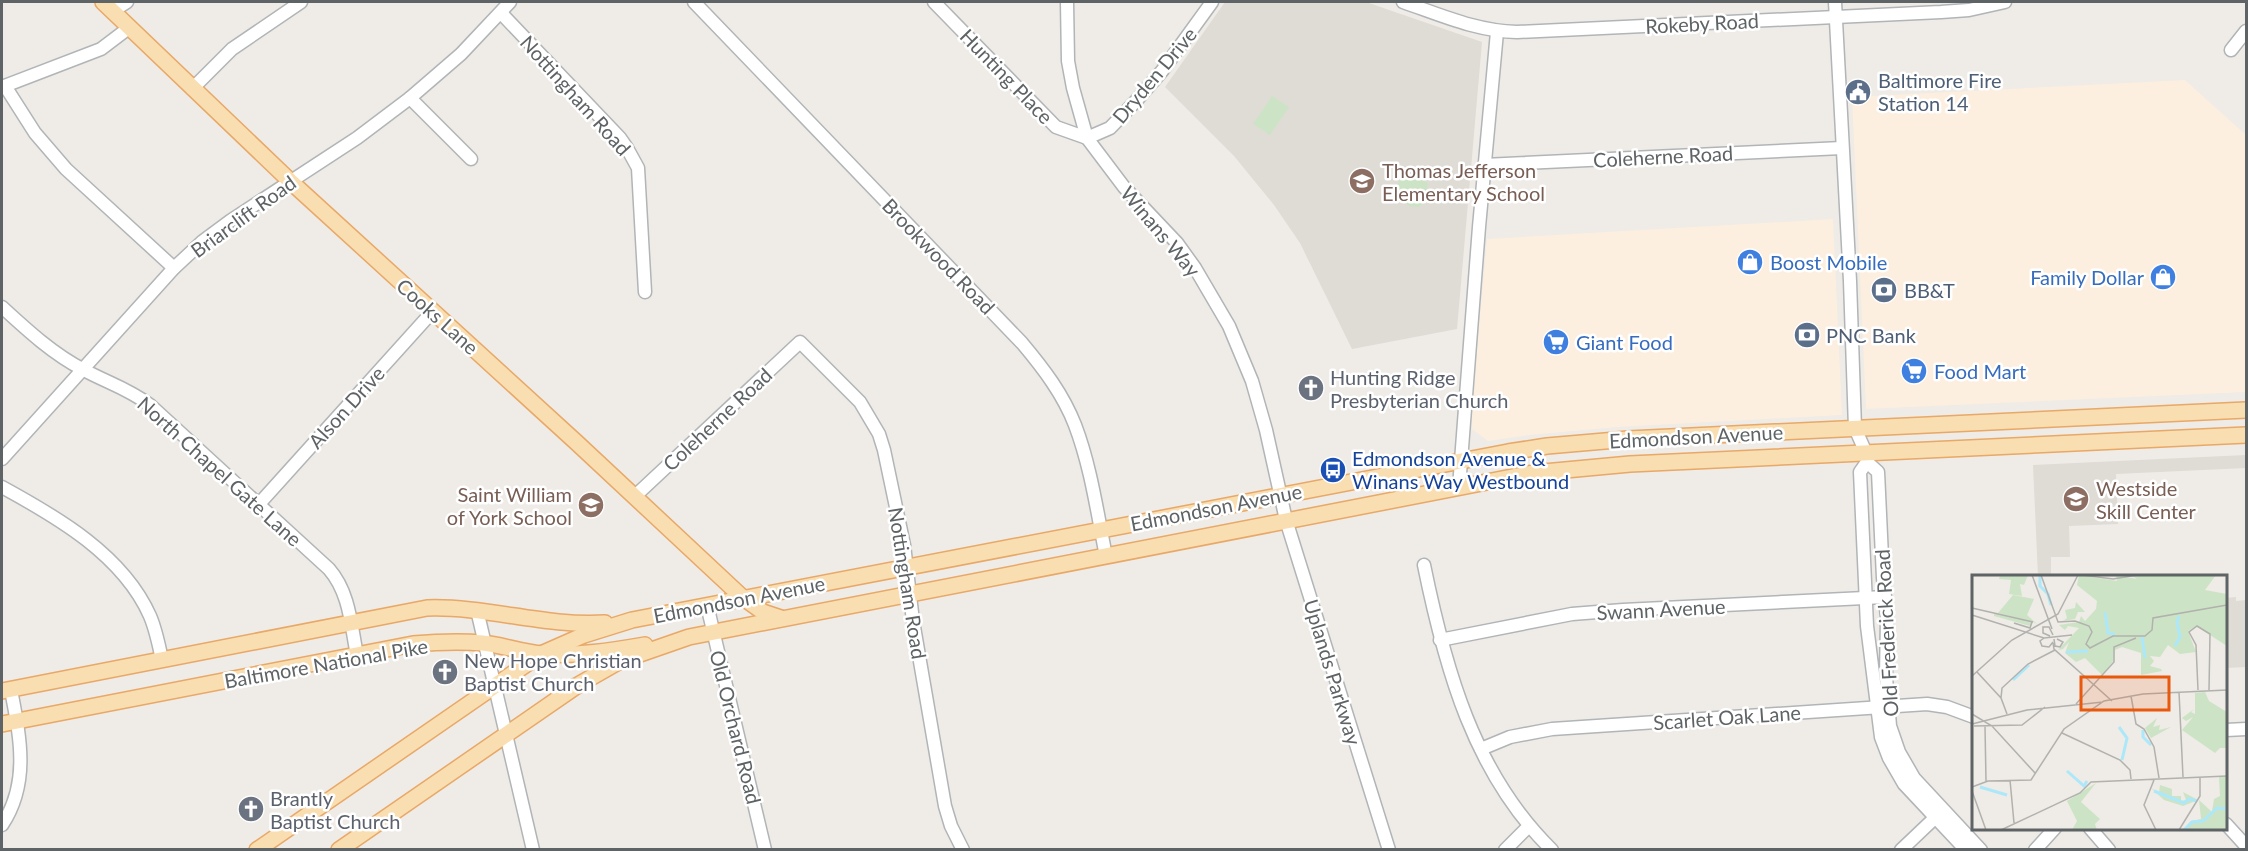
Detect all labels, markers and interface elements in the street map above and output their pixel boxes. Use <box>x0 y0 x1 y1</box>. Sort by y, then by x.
street label: Rokeby Road <box>1645 8 1759 38</box>
street label: Dryden Drive <box>1107 22 1201 128</box>
street label: Hunting Place <box>956 23 1058 129</box>
street label: Nottingham Road <box>516 30 636 160</box>
place label: Baltimore Fire Station 14 <box>1878 68 2002 115</box>
public building icon: Baltimore Fire Station 14 <box>1843 77 1873 107</box>
street label: Coleherne Road <box>1592 140 1734 172</box>
place label: Thomas Jefferson Elementary School <box>1382 158 1545 205</box>
school or university icon: Thomas Jefferson Elementary School <box>1347 166 1377 196</box>
street label: Briarclift Road <box>186 170 300 262</box>
street label: Winans Way <box>1116 181 1206 282</box>
street label: Brookwood Road <box>878 193 1000 319</box>
shop icon: Boost Mobile <box>1735 247 1765 277</box>
place label: Boost Mobile <box>1770 250 1887 274</box>
shop icon: Family Dollar <box>2148 262 2178 292</box>
place label: Family Dollar <box>2030 265 2145 289</box>
street label: Cooks Lane <box>392 273 484 359</box>
bank icon: BB&T <box>1869 275 1899 305</box>
place label: BB&T <box>1904 278 1955 302</box>
bank icon: PNC Bank <box>1792 320 1822 350</box>
place label: PNC Bank <box>1826 323 1917 347</box>
supermarket icon: Giant Food <box>1541 327 1571 357</box>
place label: Giant Food <box>1576 330 1673 354</box>
supermarket icon: Food Mart <box>1899 356 1929 386</box>
place label: Food Mart <box>1934 359 2026 383</box>
street label: Alson Drive <box>303 361 389 453</box>
street label: Coleherne Road <box>658 362 776 476</box>
place label: Hunting Ridge Presbyterian Church <box>1330 365 1508 412</box>
church icon: Hunting Ridge Presbyterian Church <box>1296 373 1326 403</box>
street label: North Chapel Gate Lane <box>133 391 307 551</box>
street label: Edmondson Avenue <box>1608 419 1784 453</box>
place label: Edmondson Avenue & Winans Way Westbound <box>1352 446 1569 493</box>
bus stop icon: Edmondson Avenue & Winans Way Westbound <box>1318 455 1348 485</box>
place label: Westside Skill Center <box>2096 476 2197 523</box>
street label: Edmondson Avenue <box>1128 479 1304 535</box>
place label: Saint William of York School <box>447 482 572 529</box>
school or university icon: Westside Skill Center <box>2061 484 2091 514</box>
school or university icon: Saint William of York School <box>576 490 606 520</box>
street label: Nottingham Road <box>884 505 932 661</box>
street label: Old Frederick Road <box>1870 549 1902 717</box>
street label: Edmondson Avenue <box>651 571 827 627</box>
inset map <box>1972 575 2227 830</box>
street label: Swann Avenue <box>1596 594 1726 624</box>
street label: Uplands Parkway <box>1299 596 1367 748</box>
street label: Baltimore National Pike <box>222 633 430 693</box>
place label: New Hope Christian Baptist Church <box>464 648 642 695</box>
street label: Old Orchard Road <box>705 648 767 806</box>
church icon: New Hope Christian Baptist Church <box>430 657 460 687</box>
street label: Scarlet Oak Lane <box>1652 700 1802 734</box>
place label: Brantly Baptist Church <box>270 786 400 833</box>
church icon: Brantly Baptist Church <box>236 794 266 824</box>

